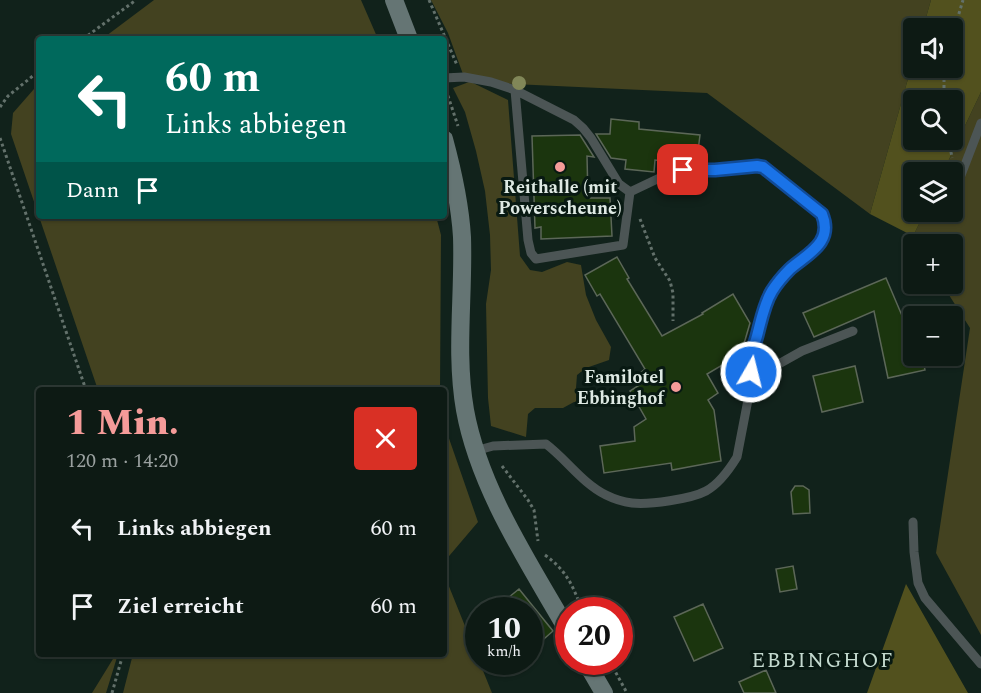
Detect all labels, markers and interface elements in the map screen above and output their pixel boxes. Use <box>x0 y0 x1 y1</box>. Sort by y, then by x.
map controls <box>903 18 963 366</box>
button: sound <box>903 18 963 78</box>
text: 60 m <box>165 47 260 110</box>
icon: left <box>66 60 144 138</box>
button: search <box>903 90 963 150</box>
text: Links abbiegen <box>165 104 347 146</box>
pin <box>657 144 708 195</box>
icon: arrive <box>666 153 699 186</box>
marker: Reithalle (mit Powerscheune) <box>553 160 567 174</box>
button: layers <box>903 162 963 222</box>
text: Dann <box>66 174 119 207</box>
icon: arrive <box>131 174 164 207</box>
place label: Reithalle (mit Powerscheune) <box>498 174 622 222</box>
button: + <box>903 234 963 294</box>
button: − <box>903 306 963 366</box>
position arrow <box>719 340 783 404</box>
place label: Familotel Ebbinghof <box>577 364 665 412</box>
marker: Familotel Ebbinghof <box>669 380 683 394</box>
text: 1 Min. <box>66 396 179 451</box>
button: close <box>354 407 417 470</box>
text: 120 m · 14:20 <box>66 446 178 476</box>
icon: left <box>66 512 99 545</box>
text: Links abbiegen <box>117 512 272 545</box>
text: 60 m <box>371 512 417 545</box>
icon: arrive <box>66 590 99 623</box>
text: Ziel erreicht <box>117 590 244 623</box>
text: 60 m <box>371 590 417 623</box>
speed limit sign: 20 <box>555 597 633 675</box>
text: 10 <box>487 606 521 652</box>
text: km/h <box>487 640 521 663</box>
district label: EBBINGHOF <box>752 645 894 677</box>

